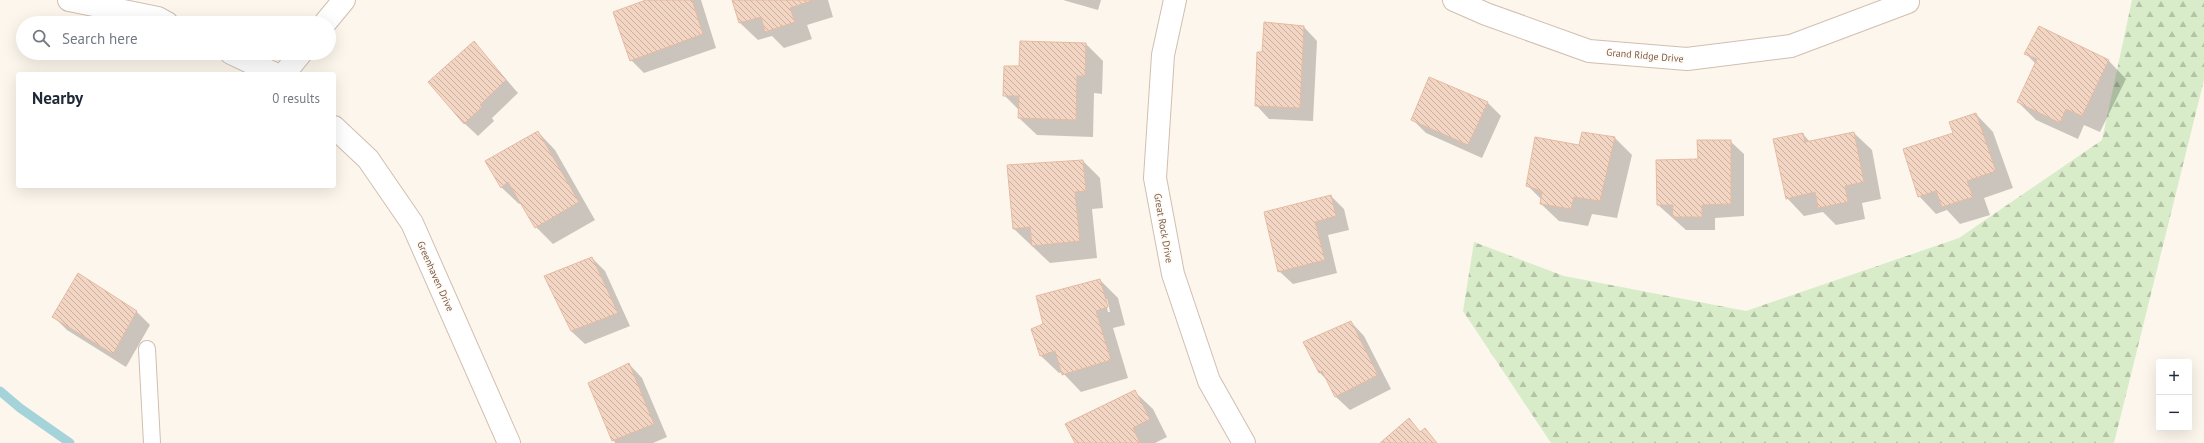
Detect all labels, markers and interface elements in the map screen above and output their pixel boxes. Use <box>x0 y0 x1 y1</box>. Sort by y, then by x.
search box <box>16 16 336 60</box>
icon: search <box>30 27 52 49</box>
text: Search here <box>62 29 138 48</box>
street label: Grand Ridge Drive <box>1606 46 1684 65</box>
text: Nearby <box>32 87 83 109</box>
text: 0 results <box>272 90 320 107</box>
street label: Great Rock Drive <box>1151 192 1176 264</box>
street label: Greenhaven Drive <box>414 239 457 313</box>
map controls <box>2156 359 2192 431</box>
button: + <box>2156 359 2192 395</box>
button: − <box>2156 395 2192 431</box>

